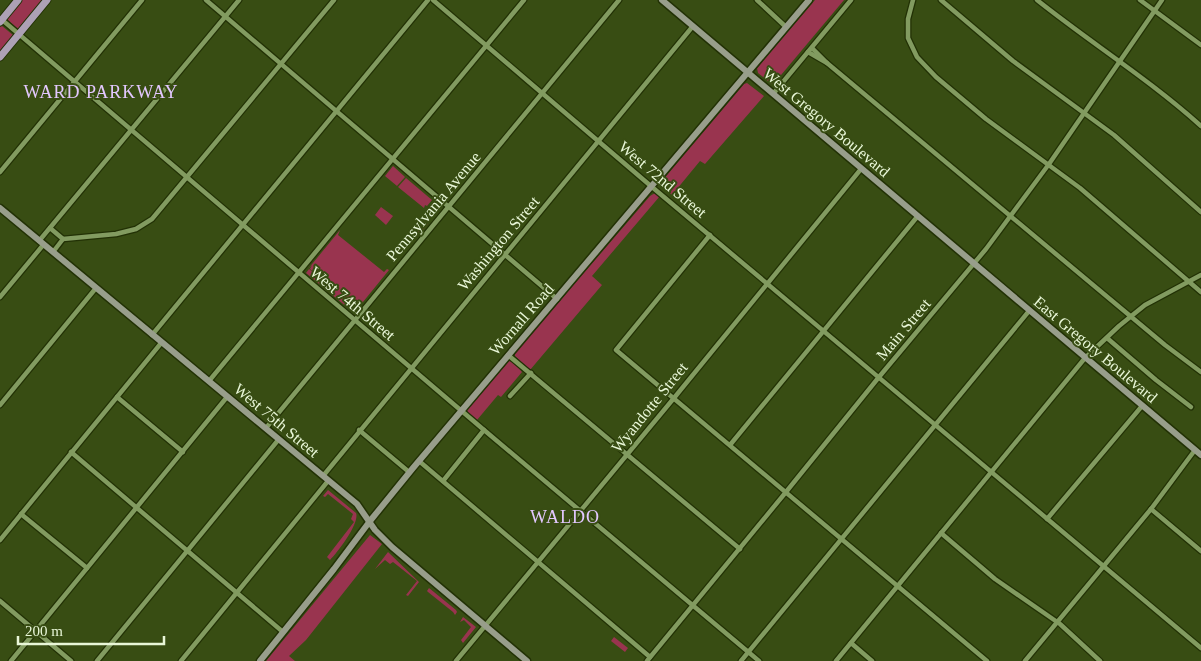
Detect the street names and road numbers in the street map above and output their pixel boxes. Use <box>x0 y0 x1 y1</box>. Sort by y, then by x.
street label: West Gregory Boulevard <box>759 65 893 181</box>
street label: West 72nd Street <box>615 138 710 221</box>
street label: Pennsylvania Avenue <box>383 148 485 265</box>
street label: Washington Street <box>454 192 544 294</box>
street label: West 74th Street <box>307 263 399 344</box>
street label: Wornall Road <box>486 280 557 358</box>
street label: East Gregory Boulevard <box>1030 293 1161 407</box>
street label: Main Street <box>873 295 934 364</box>
street label: Wyandotte Street <box>608 359 692 456</box>
street label: West 75th Street <box>231 380 323 461</box>

